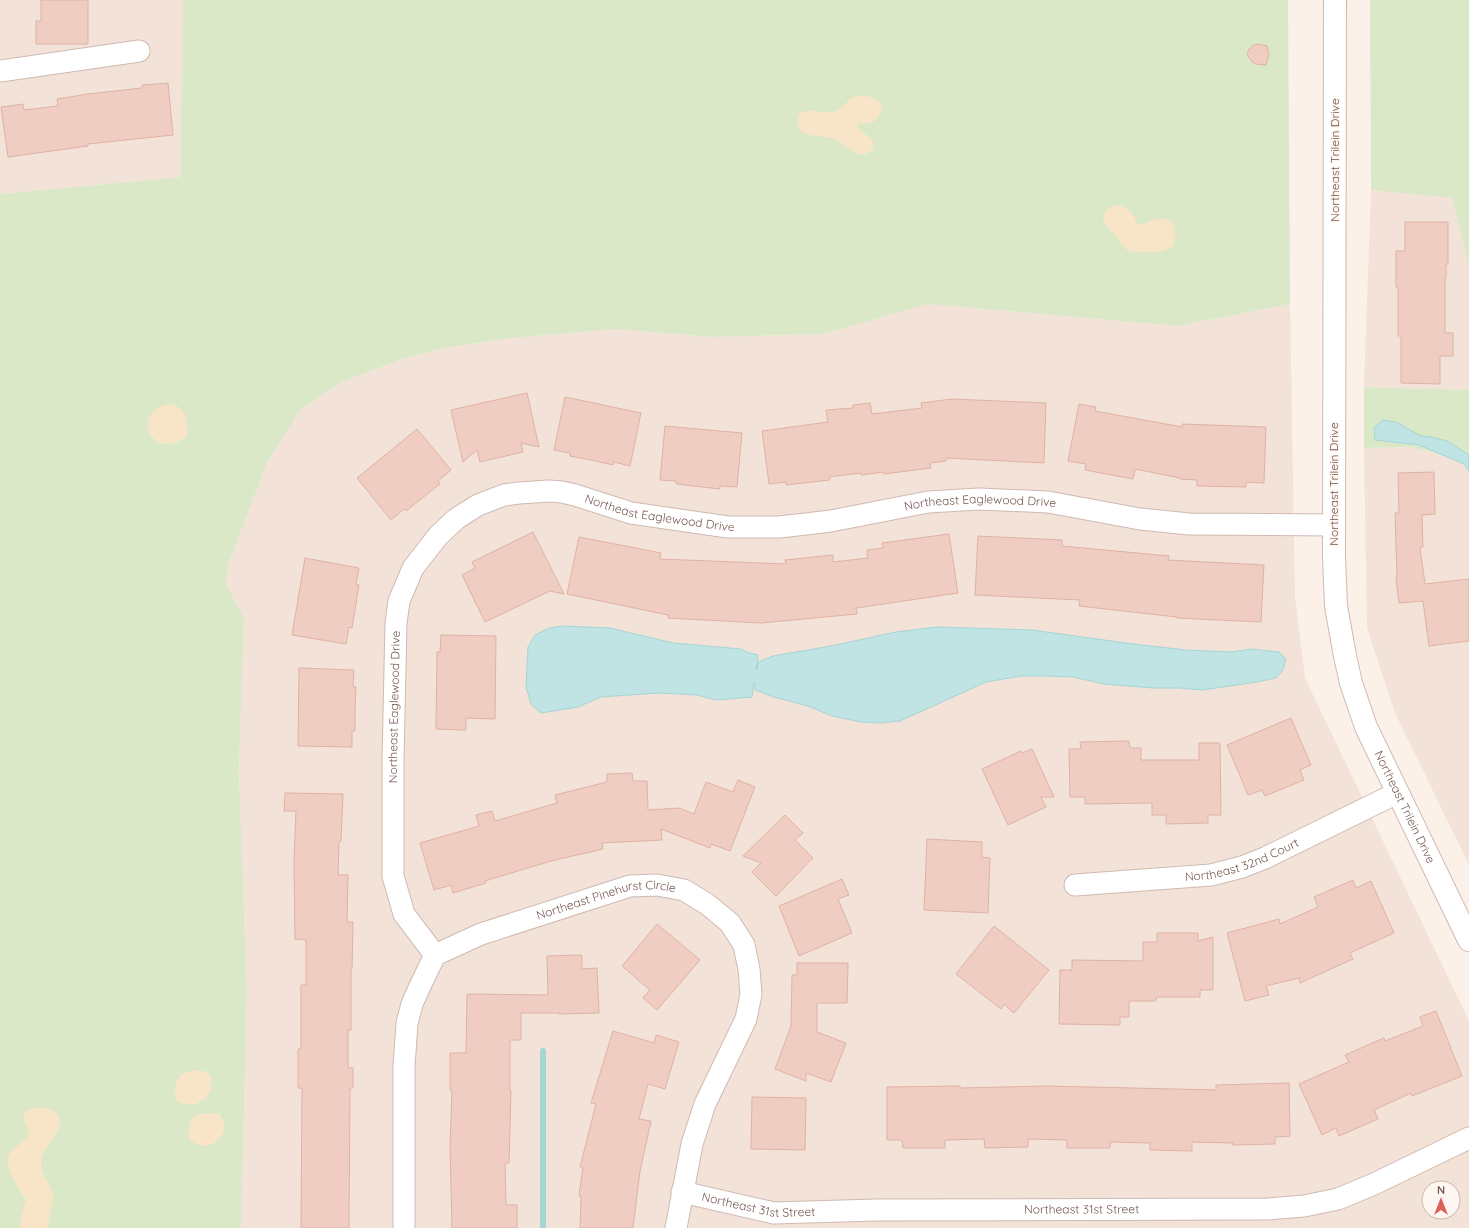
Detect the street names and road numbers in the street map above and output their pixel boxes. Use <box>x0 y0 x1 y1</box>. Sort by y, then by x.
street label: Northeast Trilein Drive <box>1327 98 1342 222</box>
street label: Northeast Trilein Drive <box>1326 422 1341 546</box>
street label: Northeast Eaglewood Drive <box>583 491 735 534</box>
street label: Northeast Eaglewood Drive <box>903 491 1058 514</box>
street label: Northeast Eaglewood Drive <box>385 630 403 783</box>
street label: Northeast Trilein Drive <box>1372 748 1439 866</box>
street label: Northeast 32nd Court <box>1184 835 1301 884</box>
street label: Northeast Pinehurst Circle <box>534 877 677 923</box>
street label: Northeast 31st Street <box>700 1189 815 1220</box>
street label: Northeast 31st Street <box>1024 1201 1139 1217</box>

